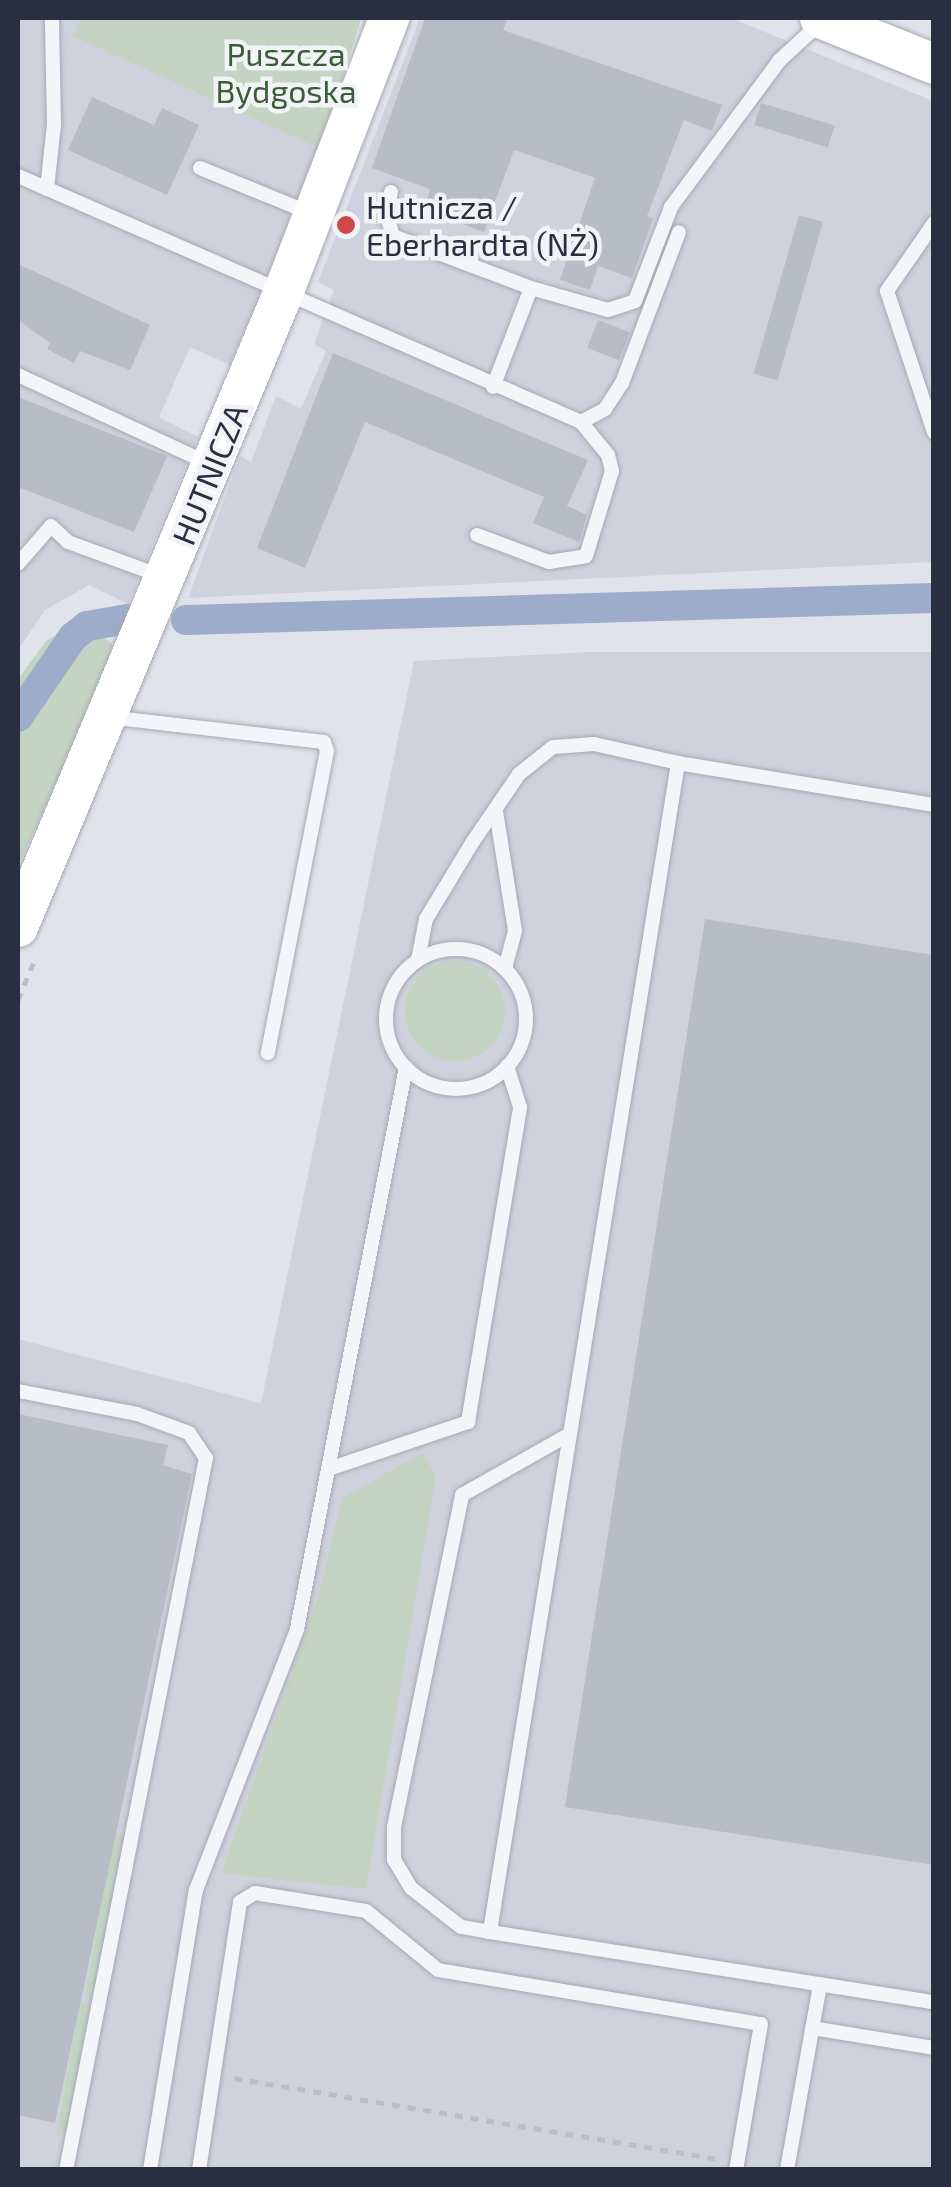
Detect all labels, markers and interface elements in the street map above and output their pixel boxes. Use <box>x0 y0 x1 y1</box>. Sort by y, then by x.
park label: Puszcza Bydgoska <box>216 35 356 110</box>
place label: Hutnicza / Eberhardta (NŻ) <box>366 188 599 263</box>
marker: Hutnicza / Eberhardta (NŻ) <box>335 214 357 236</box>
street label: HUTNICZA <box>163 398 255 550</box>

